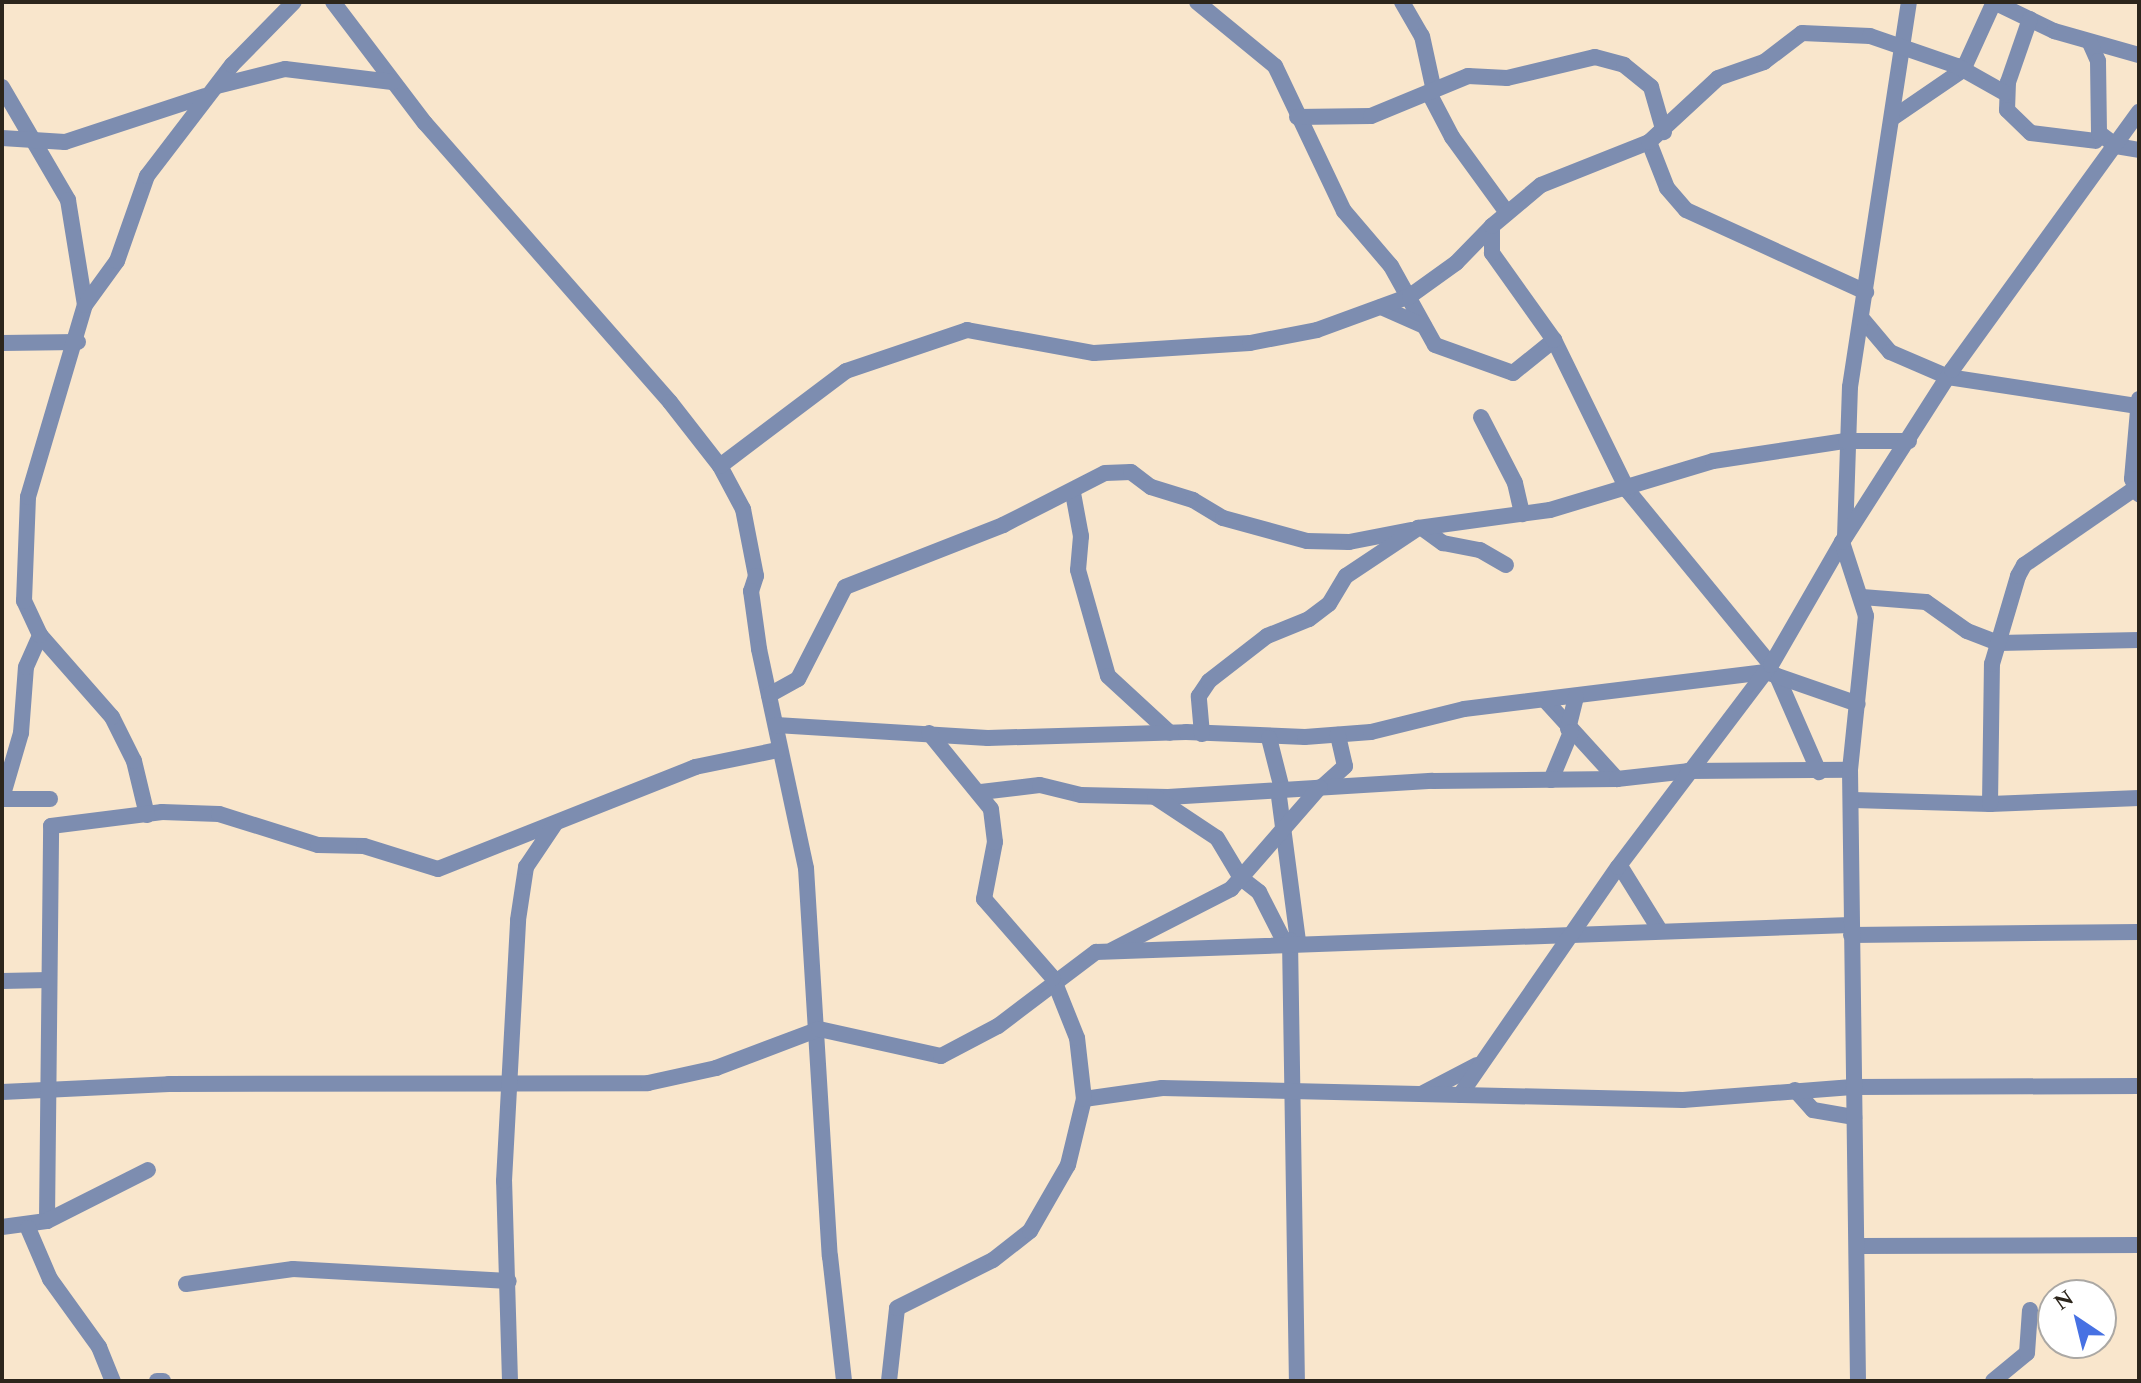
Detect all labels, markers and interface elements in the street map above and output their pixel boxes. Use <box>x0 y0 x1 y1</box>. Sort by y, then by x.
north arrow <box>2037 1279 2117 1359</box>
text: N <box>2047 1282 2081 1319</box>

